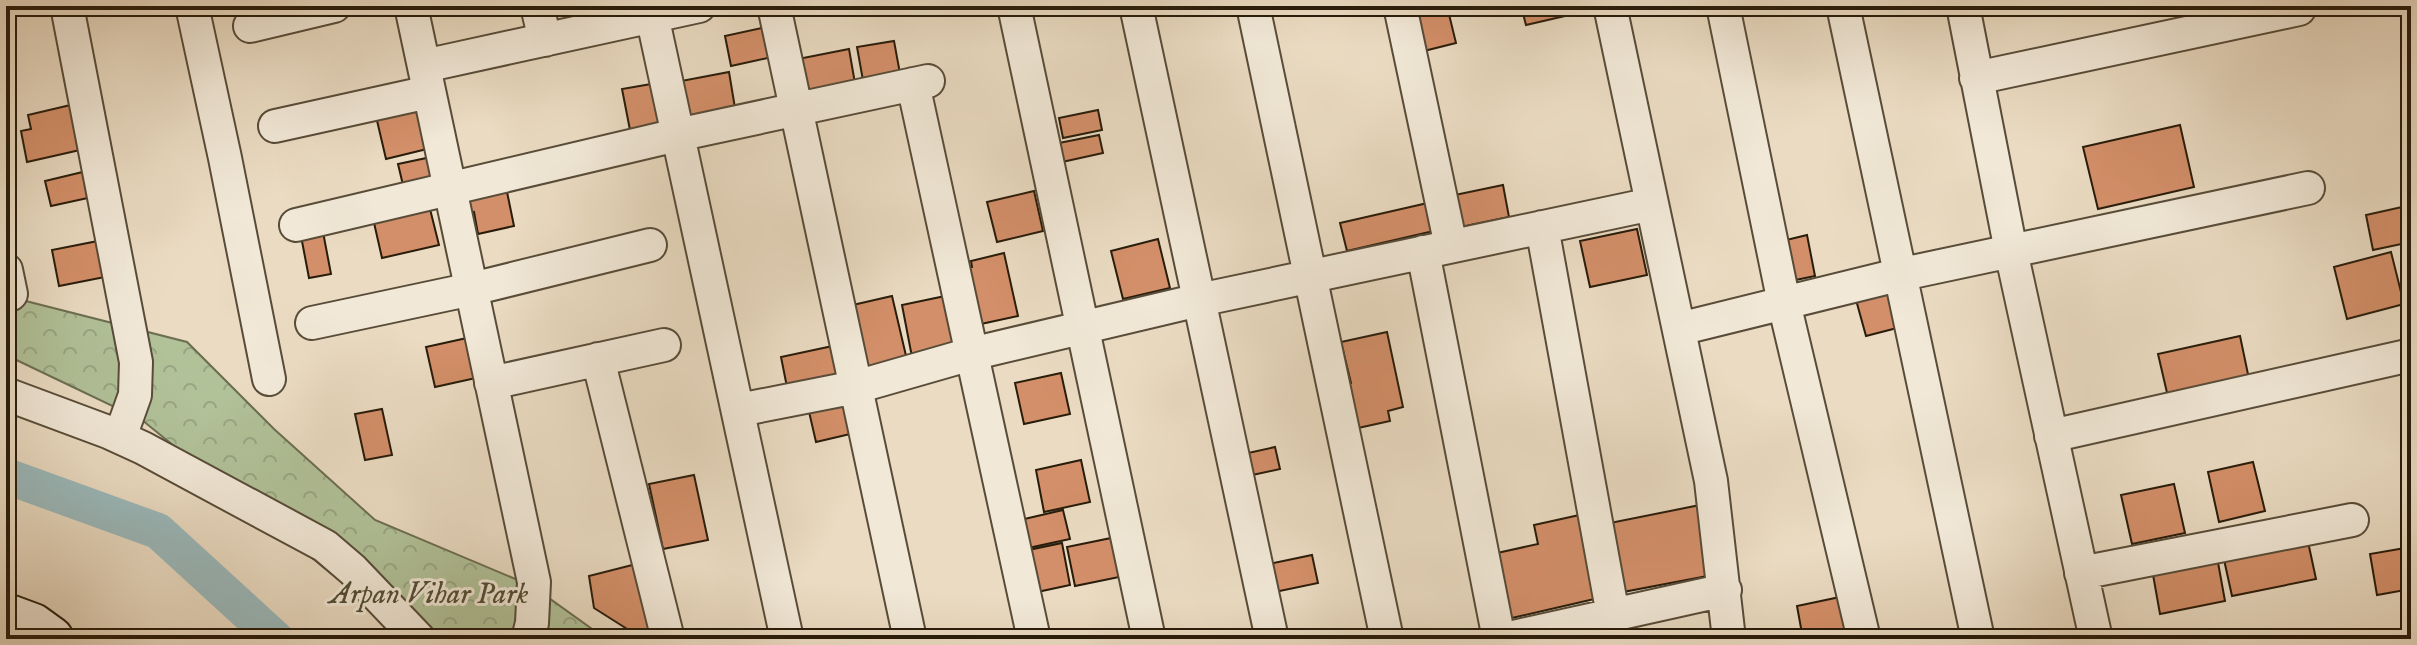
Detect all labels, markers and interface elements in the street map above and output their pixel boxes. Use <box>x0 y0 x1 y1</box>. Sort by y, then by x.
park label: Arpan Vihar Park <box>326 576 529 614</box>

